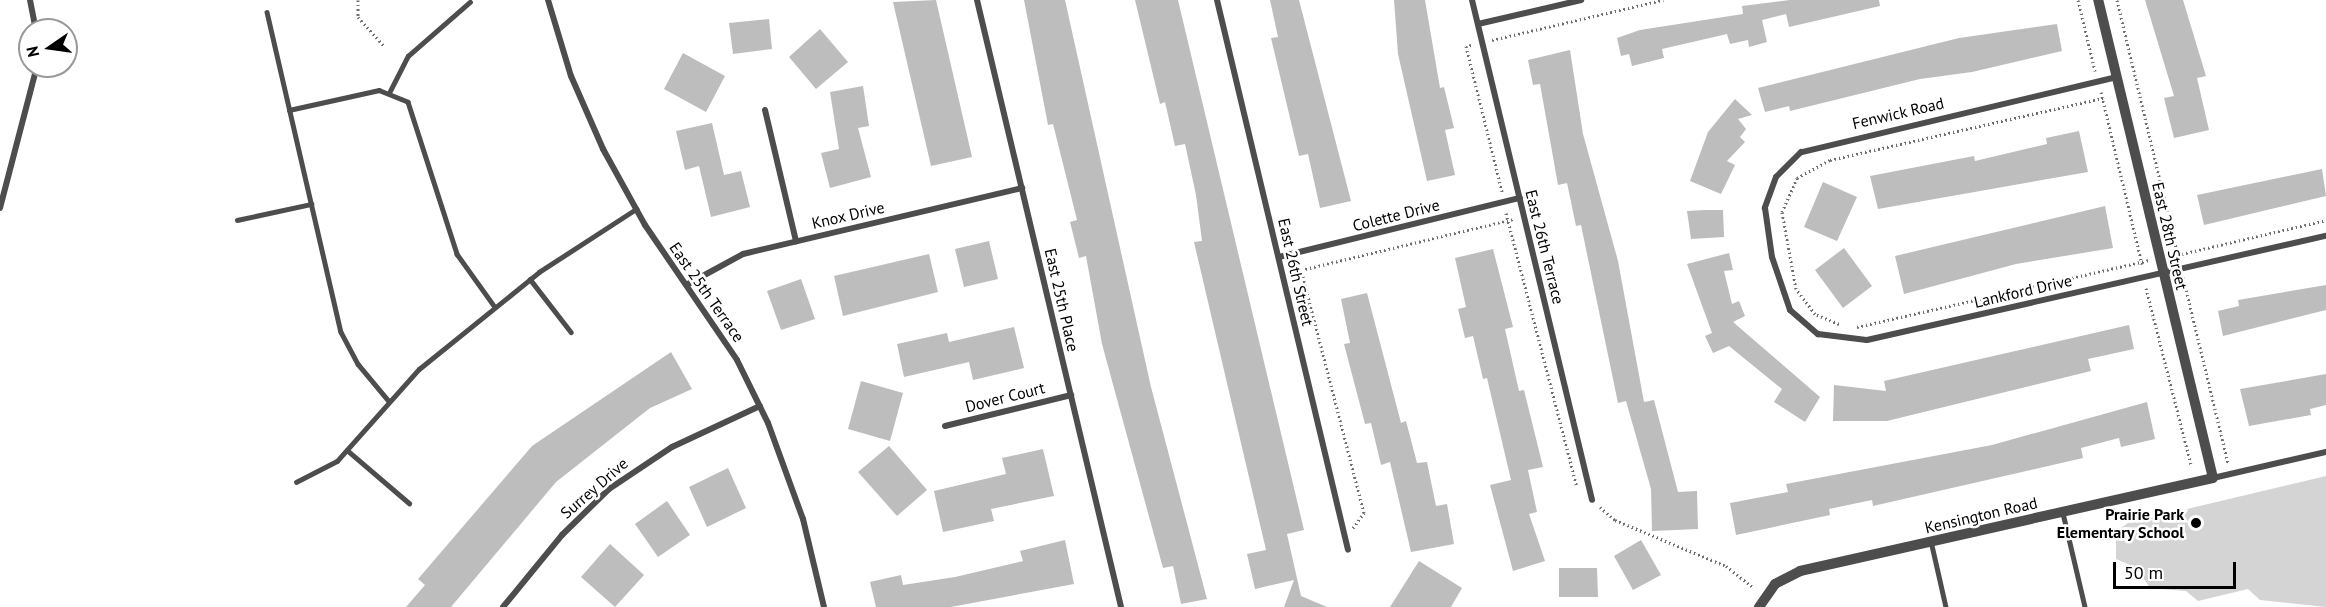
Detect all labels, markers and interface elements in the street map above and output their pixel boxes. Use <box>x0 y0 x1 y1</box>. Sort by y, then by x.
north arrow <box>18 18 78 78</box>
text: N <box>21 44 43 59</box>
street label: Fenwick Road <box>1850 93 1946 133</box>
street label: East 28th Street <box>2148 180 2192 292</box>
street label: East 26th Terrace <box>1521 188 1569 306</box>
street label: Colette Drive <box>1351 195 1441 235</box>
street label: Knox Drive <box>809 197 887 233</box>
street label: East 26th Street <box>1274 216 1318 328</box>
street label: East 25th Terrace <box>665 238 749 346</box>
street label: East 25th Place <box>1041 247 1083 353</box>
street label: Lankford Drive <box>1972 270 2074 312</box>
street label: Dover Court <box>963 378 1047 416</box>
street label: Surrey Drive <box>556 453 632 523</box>
street label: Kensington Road <box>1923 493 2039 537</box>
place label: Prairie Park Elementary School <box>2056 504 2184 542</box>
marker: Prairie Park Elementary School <box>2189 516 2203 530</box>
scale bar <box>2116 550 2239 588</box>
text: 50 m <box>2124 561 2163 584</box>

